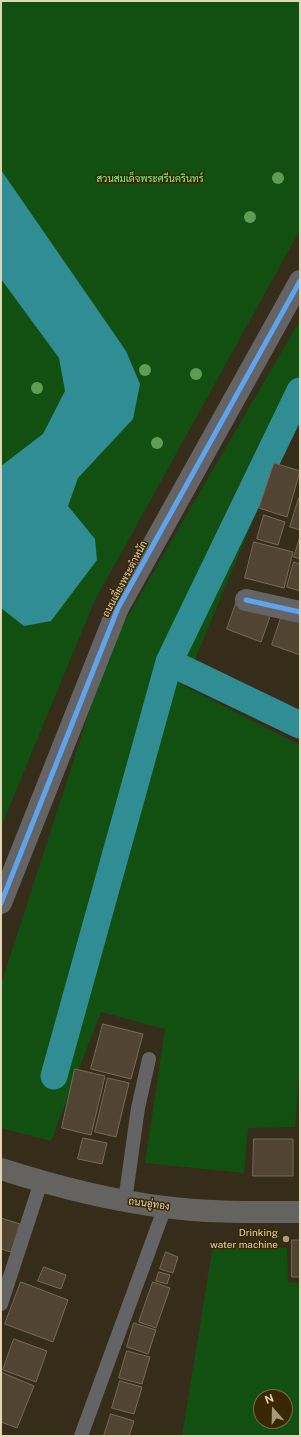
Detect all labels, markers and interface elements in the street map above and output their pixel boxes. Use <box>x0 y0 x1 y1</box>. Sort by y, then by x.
park label: สวนสมเด็จพระศรีนครินทร์ <box>96 173 204 185</box>
street label: ถนนเลี่ยงพระตำหนัก <box>100 539 150 619</box>
street label: ถนนอู่ทอง <box>128 1195 170 1213</box>
place label: Drinking water machine <box>210 1227 278 1250</box>
marker: Drinking water machine <box>281 1234 291 1244</box>
north arrow <box>253 1389 293 1429</box>
text: N <box>263 1392 275 1406</box>

